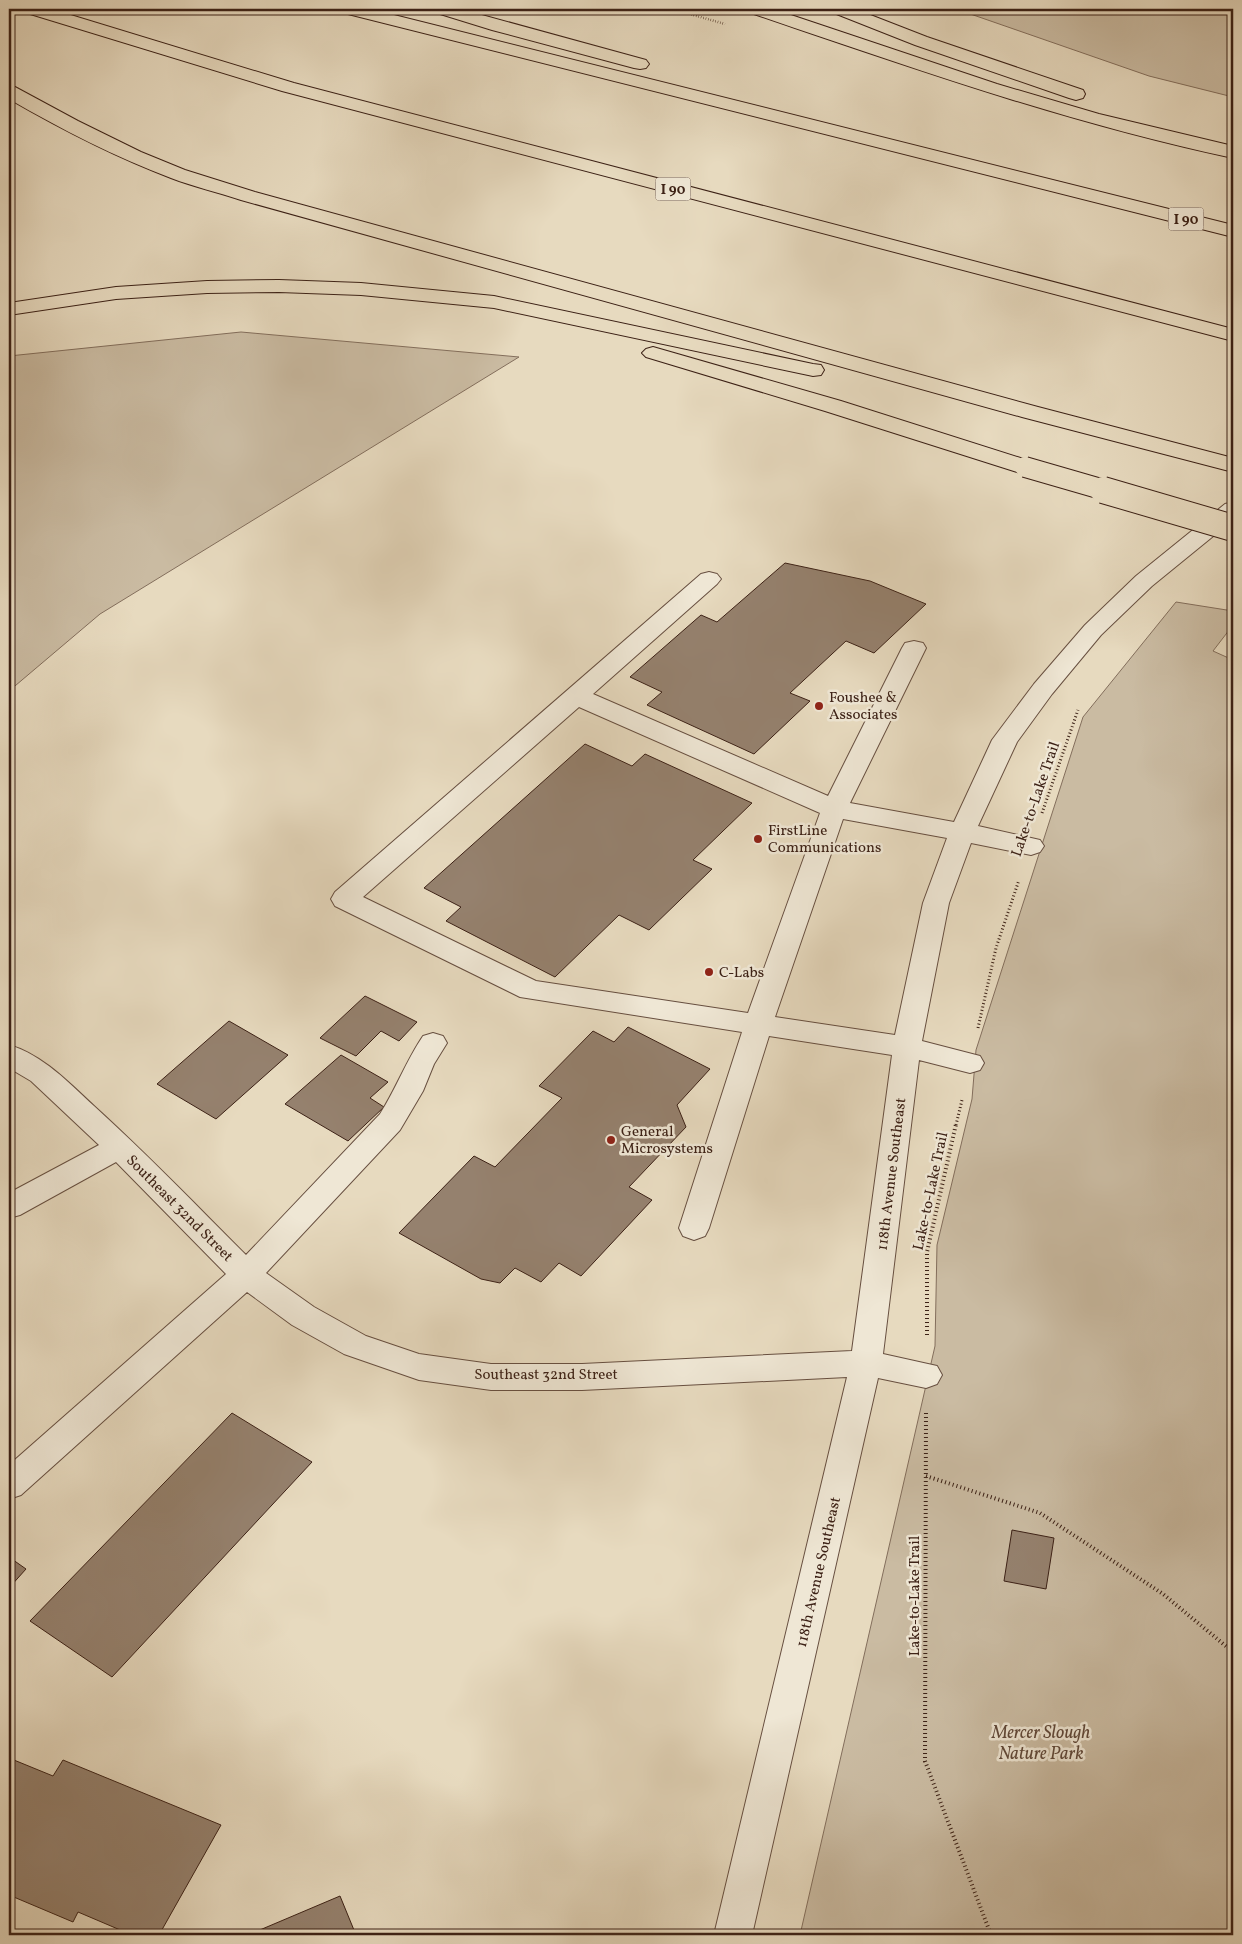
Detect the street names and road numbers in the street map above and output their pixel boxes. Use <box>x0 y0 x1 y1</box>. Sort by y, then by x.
road number: I 90 <box>656 178 690 200</box>
road number: I 90 <box>1168 208 1204 230</box>
street label: Lake-to-Lake Trail <box>1007 739 1066 860</box>
street label: 118th Avenue Southeast <box>873 1097 912 1252</box>
street label: Lake-to-Lake Trail <box>909 1130 954 1252</box>
street label: Southeast 32nd Street <box>121 1151 237 1267</box>
street label: Southeast 32nd Street <box>474 1365 618 1386</box>
street label: 118th Avenue Southeast <box>792 1495 847 1650</box>
street label: Lake-to-Lake Trail <box>905 1536 926 1656</box>

